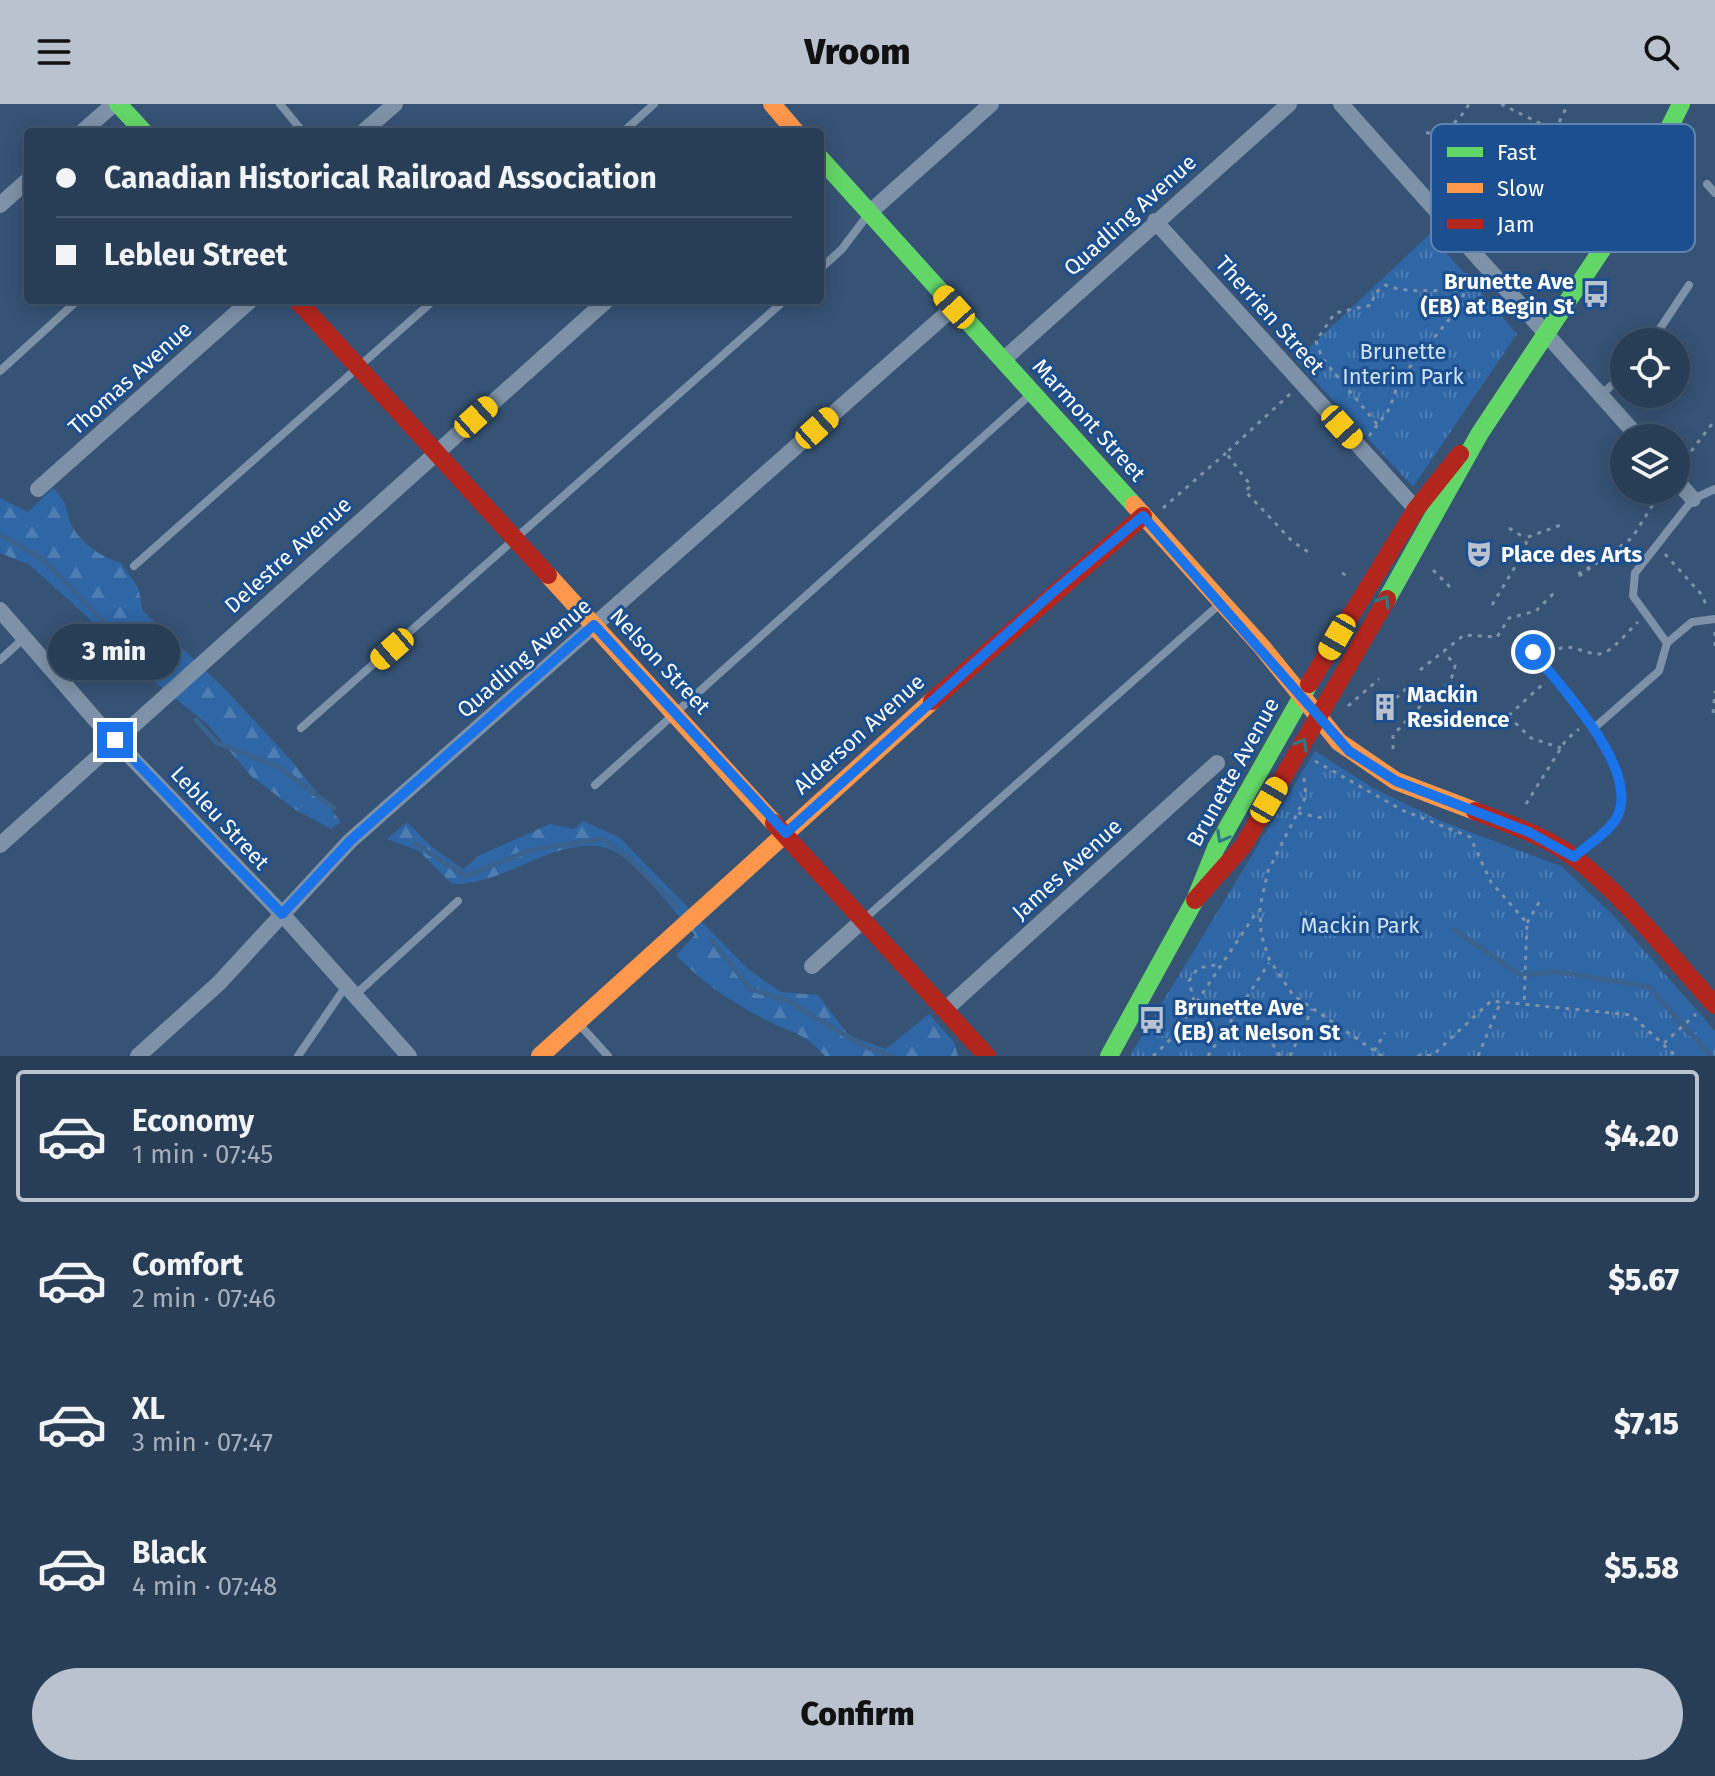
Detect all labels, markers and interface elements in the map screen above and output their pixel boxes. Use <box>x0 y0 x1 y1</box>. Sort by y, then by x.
icon: menu <box>32 30 76 74</box>
text: Vroom <box>804 30 911 74</box>
icon: search <box>1639 30 1683 74</box>
legend <box>1431 124 1695 252</box>
text: Fast <box>1497 139 1537 166</box>
street label: Quadling Avenue <box>1058 148 1202 282</box>
text: Canadian Historical Railroad Association <box>104 160 657 196</box>
text: Slow <box>1497 175 1544 202</box>
text: Jam <box>1497 211 1535 238</box>
text: Lebleu Street <box>104 237 287 273</box>
street label: Therrien Street <box>1210 250 1330 380</box>
place label: Brunette Ave (EB) at Begin St <box>1421 268 1575 320</box>
bus stop icon: Brunette Ave (EB) at Begin St <box>1581 279 1611 309</box>
car <box>929 281 979 333</box>
street label: Thomas Avenue <box>63 315 197 441</box>
map controls <box>1610 328 1690 504</box>
button: locate <box>1610 328 1690 408</box>
park label: Brunette Interim Park <box>1342 338 1465 390</box>
street label: Marmont Street <box>1027 353 1151 487</box>
car <box>450 392 502 442</box>
car <box>1317 401 1367 453</box>
car <box>791 403 843 453</box>
button: layers <box>1610 424 1690 504</box>
street label: Delestre Avenue <box>219 491 357 619</box>
theatre icon: Place des Arts <box>1464 539 1494 569</box>
place label: Place des Arts <box>1501 541 1642 568</box>
street label: Quadling Avenue <box>451 592 597 724</box>
one-way arrow <box>1375 595 1390 610</box>
street label: Nelson Street <box>604 602 716 720</box>
car <box>1315 610 1359 664</box>
callout: 3 min <box>49 624 181 680</box>
car <box>366 624 418 674</box>
route start <box>1515 634 1551 670</box>
text: 3 min <box>82 636 146 667</box>
street label: Alderson Avenue <box>788 668 930 800</box>
place label: Mackin Residence <box>1407 681 1510 733</box>
building icon: Mackin Residence <box>1370 692 1400 722</box>
street label: Brunette Avenue <box>1181 693 1285 851</box>
route end <box>97 722 133 758</box>
one-way arrow <box>1292 738 1308 753</box>
street label: Lebleu Street <box>165 760 275 876</box>
car <box>1247 773 1291 827</box>
street label: James Avenue <box>1006 813 1128 925</box>
one-way arrow <box>1216 828 1232 843</box>
park label: Mackin Park <box>1300 912 1420 939</box>
place label: Brunette Ave (EB) at Nelson St <box>1174 994 1341 1046</box>
bus stop icon: Brunette Ave (EB) at Nelson St <box>1137 1005 1167 1035</box>
icon: car <box>36 1100 108 1172</box>
text: Economy <box>132 1103 254 1139</box>
text: $4.20 <box>1604 1118 1679 1154</box>
text: 1 min · 07:45 <box>132 1139 273 1170</box>
icon: car <box>36 1244 108 1316</box>
text: Comfort <box>132 1247 243 1283</box>
text: $5.67 <box>1608 1262 1679 1298</box>
text: 2 min · 07:46 <box>132 1283 276 1314</box>
icon: car <box>36 1388 108 1460</box>
text: XL <box>132 1391 165 1427</box>
text: $7.15 <box>1614 1406 1679 1442</box>
text: 3 min · 07:47 <box>132 1427 273 1458</box>
icon: car <box>36 1532 108 1604</box>
text: Black <box>132 1535 207 1571</box>
text: $5.58 <box>1604 1550 1679 1586</box>
text: 4 min · 07:48 <box>132 1571 277 1602</box>
button: Confirm <box>32 1668 1683 1760</box>

